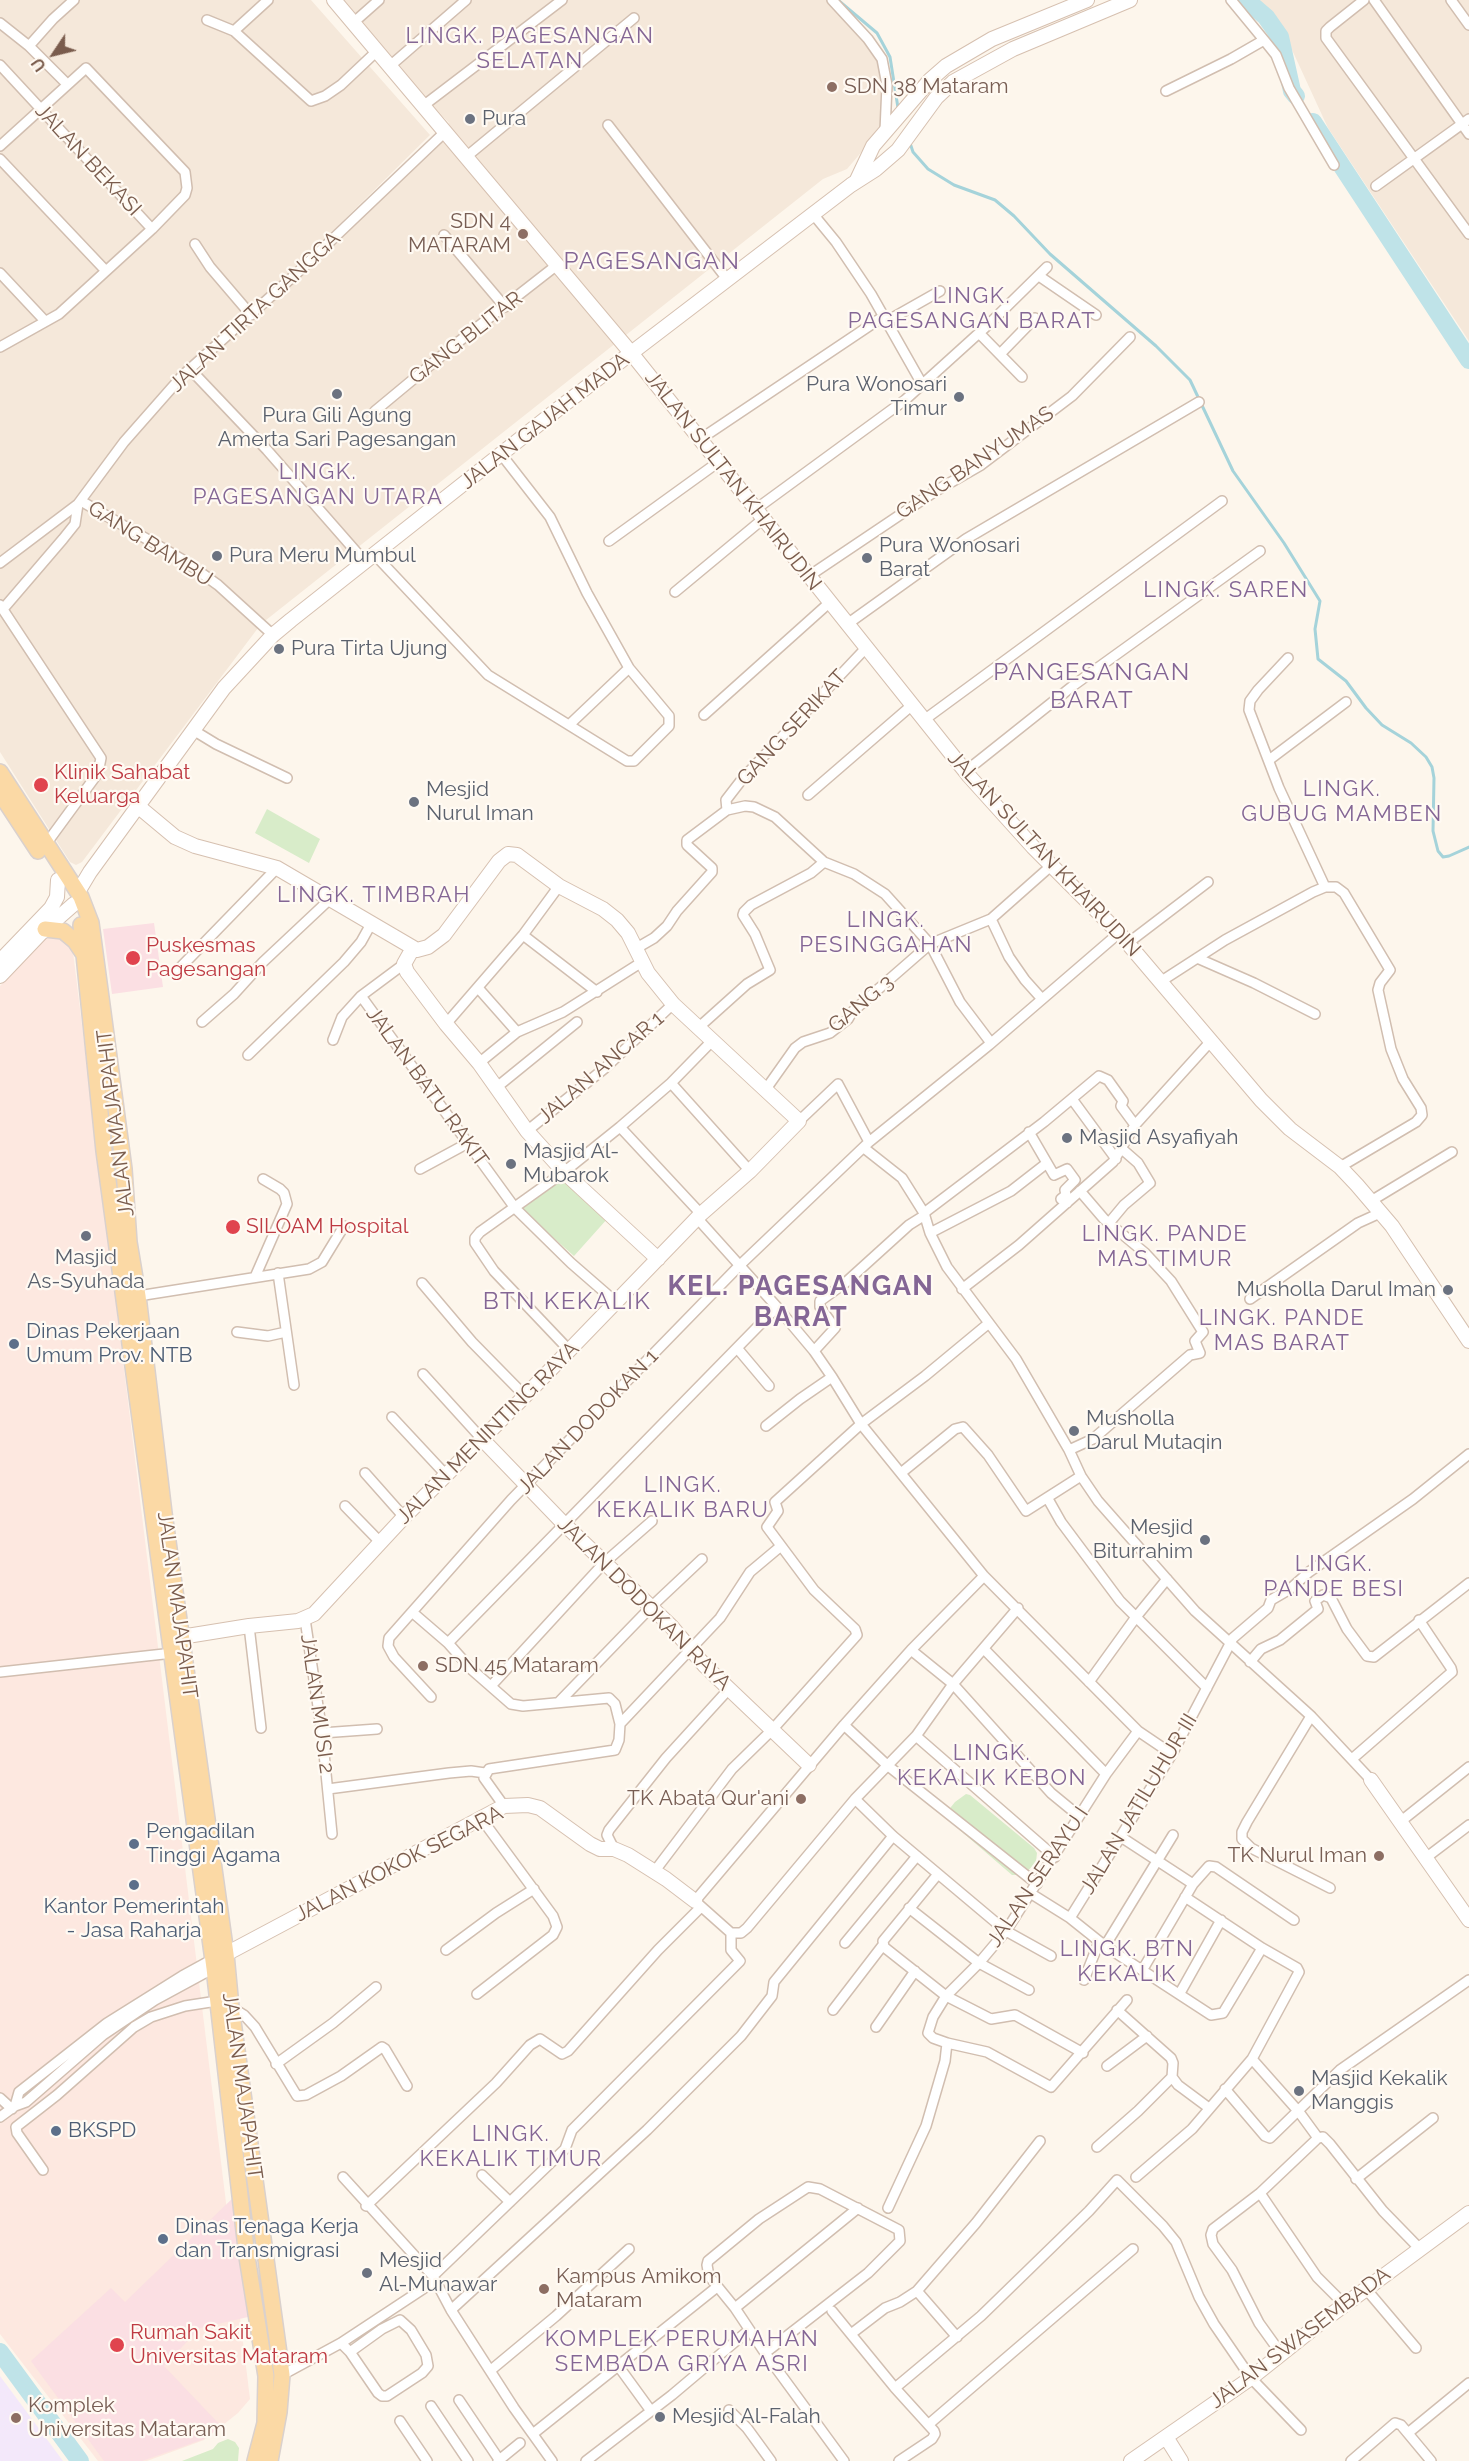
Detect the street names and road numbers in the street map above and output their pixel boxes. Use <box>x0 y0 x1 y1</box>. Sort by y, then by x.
street label: JALAN BEKASI <box>30 99 146 221</box>
street label: JALAN TIRTA GANGGA <box>164 226 346 398</box>
street label: GANG BLITAR <box>404 286 528 390</box>
street label: JALAN GAJAH MADA <box>456 347 634 495</box>
street label: JALAN SULTAN KHAIRUDIN <box>639 366 827 596</box>
street label: GANG BANYUMAS <box>891 401 1059 525</box>
street label: GANG BAMBU <box>83 496 217 592</box>
street label: GANG SERIKAT <box>732 665 852 791</box>
street label: JALAN SULTAN KHAIRUDIN <box>942 746 1146 962</box>
street label: GANG 3 <box>823 970 899 1038</box>
street label: JALAN BATU RAKIT <box>360 1002 494 1172</box>
street label: JALAN ANCAR 1 <box>533 1006 669 1130</box>
street label: JALAN MAJAPAHIT <box>92 1028 140 1218</box>
street label: JALAN MENINTING RAYA <box>391 1336 585 1530</box>
street label: JALAN DODOKAN 1 <box>512 1344 664 1500</box>
street label: JALAN MAJAPAHIT <box>151 1510 203 1700</box>
street label: JALAN DODOKAN RAYA <box>552 1512 736 1696</box>
street label: JALAN MUSI 2 <box>295 1633 339 1775</box>
street label: JALAN JATILUHUR III <box>1075 1709 1203 1899</box>
street label: JALAN KOKOK SEGARA <box>291 1801 507 1927</box>
street label: JALAN SERAYU I <box>982 1802 1094 1952</box>
street label: JALAN MAJAPAHIT <box>216 1991 268 2181</box>
street label: JALAN SWASEMBADA <box>1205 2262 1395 2414</box>

